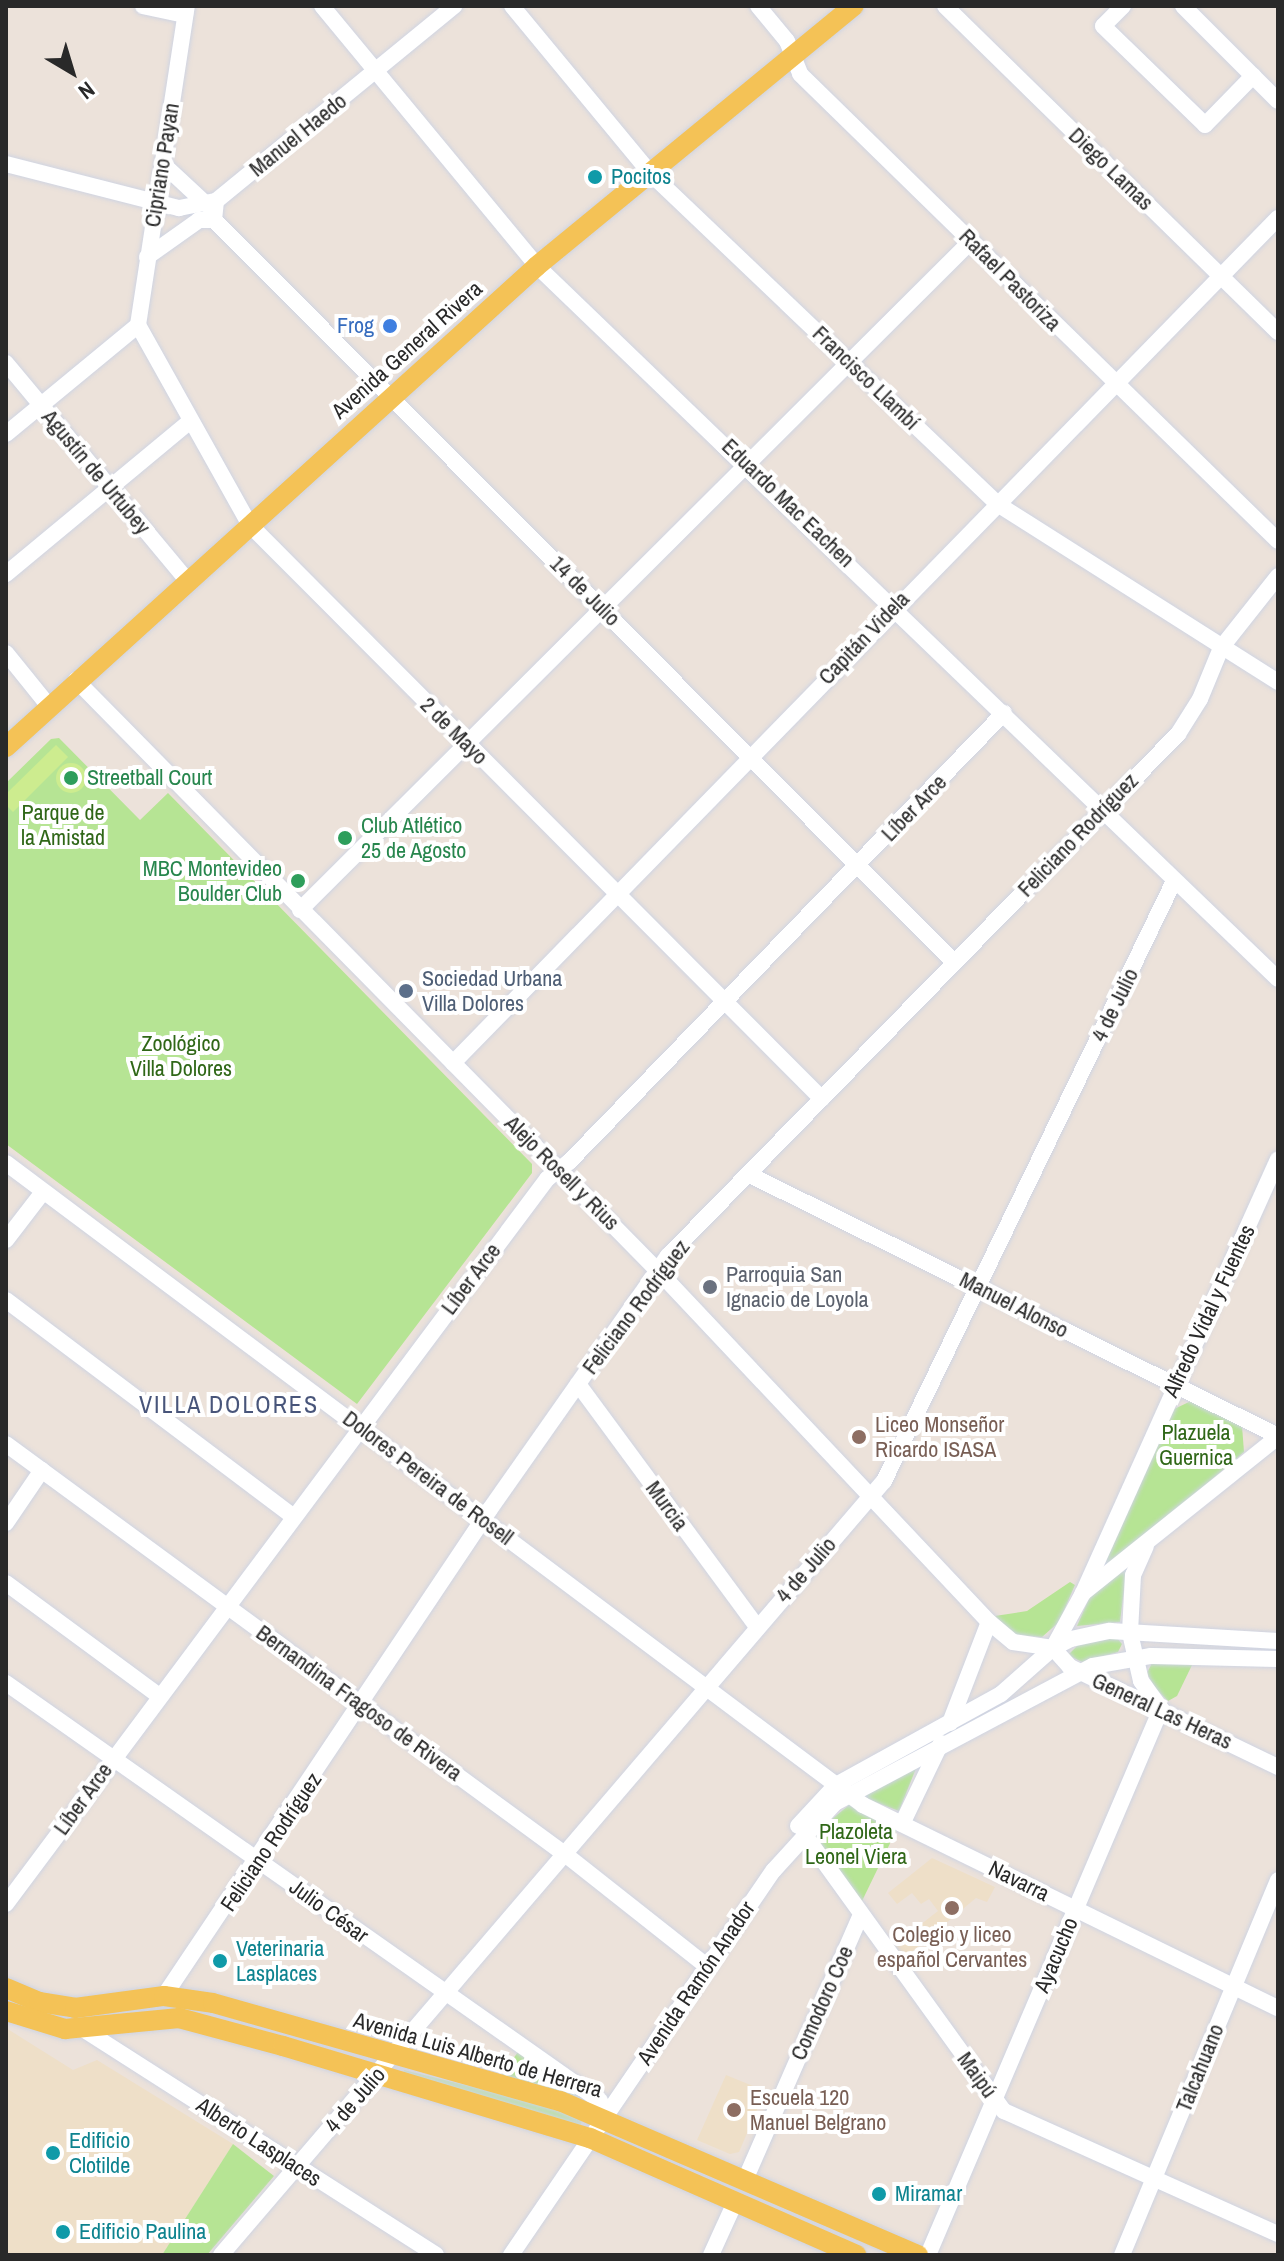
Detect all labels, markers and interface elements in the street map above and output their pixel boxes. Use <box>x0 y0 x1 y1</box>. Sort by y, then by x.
north arrow <box>32 32 112 112</box>
text: N <box>72 75 101 107</box>
street label: Manuel Haedo <box>244 88 352 182</box>
street label: Cipriano Payan <box>139 101 185 229</box>
street label: Diego Lamas <box>1063 122 1159 216</box>
place label: Pocitos <box>611 164 671 190</box>
marker: Pocitos <box>586 168 604 186</box>
street label: Rafael Pastoriza <box>954 224 1066 336</box>
street label: Avenida General Rivera <box>326 276 488 424</box>
place label: Frog <box>337 313 374 339</box>
marker: Frog <box>381 317 399 335</box>
street label: Francisco Llambí <box>807 320 925 436</box>
street label: Agustín de Urtubey <box>36 404 156 540</box>
street label: Eduardo Mac Eachen <box>716 433 860 573</box>
street label: 14 de Julio <box>544 550 626 632</box>
street label: Capitán Videla <box>813 586 915 690</box>
street label: 2 de Mayo <box>415 692 493 770</box>
place label: Streetball Court <box>87 765 212 791</box>
street label: Feliciano Rodríguez <box>1012 768 1144 902</box>
marker: Streetball Court <box>62 769 80 787</box>
street label: Líber Arce <box>876 769 952 847</box>
park label: Parque de la Amistad <box>20 799 106 850</box>
place label: Club Atlético 25 de Agosto <box>361 812 467 864</box>
marker: Club Atlético 25 de Agosto <box>336 829 354 847</box>
place label: MBC Montevideo Boulder Club <box>143 855 282 906</box>
marker: MBC Montevideo Boulder Club <box>289 872 307 890</box>
street label: 4 de Julio <box>1086 964 1144 1046</box>
place label: Sociedad Urbana Villa Dolores <box>422 965 562 1016</box>
marker: Sociedad Urbana Villa Dolores <box>397 982 415 1000</box>
park label: Zoológico Villa Dolores <box>130 1030 232 1082</box>
street label: Alejo Rosell y Rius <box>499 1110 625 1236</box>
street label: Alfredo Vidal y Fuentes <box>1157 1221 1261 1401</box>
street label: Feliciano Rodríguez <box>577 1235 695 1379</box>
street label: Líber Arce <box>435 1238 507 1320</box>
place label: Parroquia San Ignacio de Loyola <box>726 1261 868 1312</box>
street label: Manuel Alonso <box>955 1266 1073 1344</box>
marker: Parroquia San Ignacio de Loyola <box>701 1278 719 1296</box>
district label: VILLA DOLORES <box>138 1391 320 1419</box>
street label: Dolores Pereira de Rosell <box>338 1405 518 1551</box>
place label: Liceo Monseñor Ricardo ISASA <box>875 1411 1004 1462</box>
park label: Plazuela Guernica <box>1159 1419 1233 1470</box>
marker: Liceo Monseñor Ricardo ISASA <box>850 1428 868 1446</box>
street label: Murcia <box>640 1476 694 1536</box>
street label: 4 de Julio <box>770 1532 842 1608</box>
street label: Bernandina Fragoso de Rivera <box>251 1620 467 1786</box>
street label: General Las Heras <box>1088 1667 1236 1755</box>
street label: Líber Arce <box>48 1758 118 1840</box>
street label: Feliciano Rodríguez <box>215 1768 327 1916</box>
park label: Plazoleta Leonel Viera <box>805 1818 907 1870</box>
street label: Navarra <box>984 1855 1054 1907</box>
street label: Julio César <box>284 1874 374 1948</box>
street label: Avenida Ramón Anador <box>631 1896 761 2070</box>
marker: Colegio y liceo español Cervantes <box>943 1899 961 1917</box>
street label: Ayacucho <box>1028 1914 1084 1996</box>
place label: Colegio y liceo español Cervantes <box>877 1921 1027 1972</box>
place label: Veterinaria Lasplaces <box>236 1935 324 1986</box>
street label: Comodoro Coe <box>785 1942 859 2064</box>
marker: Veterinaria Lasplaces <box>211 1952 229 1970</box>
street label: Avenida Luis Alberto de Herrera <box>350 2007 606 2103</box>
street label: Talcahuano <box>1170 2020 1230 2116</box>
street label: Maipú <box>952 2047 1002 2103</box>
street label: 4 de Julio <box>319 2062 391 2138</box>
place label: Escuela 120 Manuel Belgrano <box>750 2084 886 2136</box>
street label: Alberto Lasplaces <box>192 2092 326 2192</box>
marker: Escuela 120 Manuel Belgrano <box>725 2101 743 2119</box>
place label: Edificio Clotilde <box>69 2127 130 2178</box>
marker: Edificio Clotilde <box>44 2144 62 2162</box>
place label: Miramar <box>895 2181 962 2207</box>
marker: Miramar <box>870 2185 888 2203</box>
place label: Edificio Paulina <box>79 2219 206 2245</box>
marker: Edificio Paulina <box>54 2223 72 2241</box>

